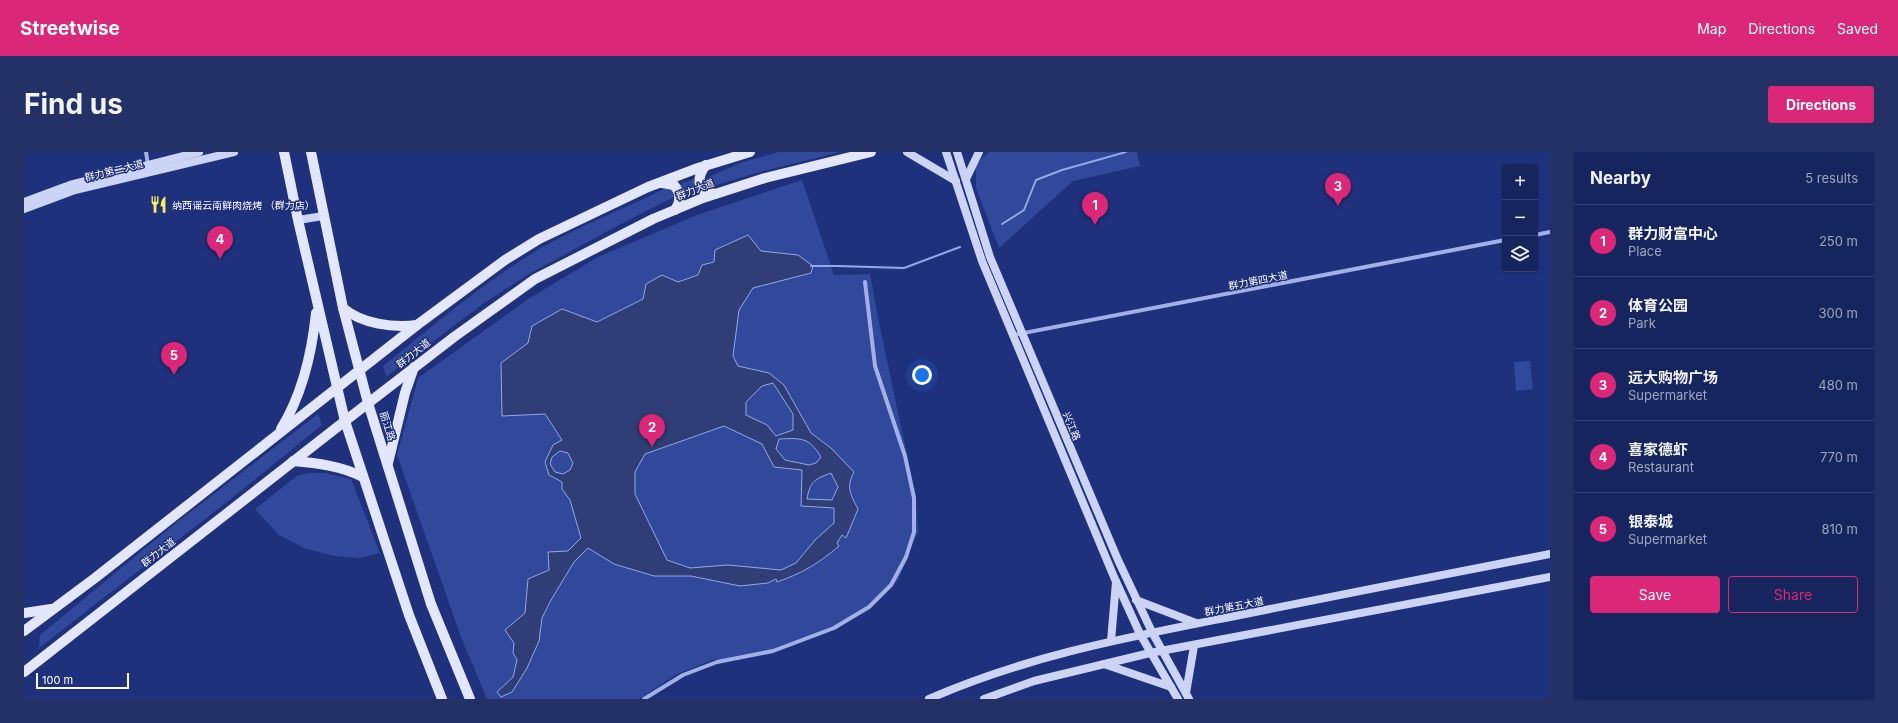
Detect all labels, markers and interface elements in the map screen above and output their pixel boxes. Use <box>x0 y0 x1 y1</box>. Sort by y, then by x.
text: Streetwise <box>20 17 120 40</box>
text: Map <box>1697 20 1726 37</box>
text: Directions <box>1748 20 1815 37</box>
text: Saved <box>1837 20 1878 37</box>
button: Directions <box>1768 86 1874 123</box>
text: Find us <box>24 87 123 121</box>
street label: 群力第二大道 <box>83 157 145 183</box>
map controls <box>1502 164 1538 272</box>
button: + <box>1502 164 1538 200</box>
text: Nearby <box>1590 168 1651 188</box>
text: 5 results <box>1805 170 1858 186</box>
pin: 3 <box>1325 173 1351 206</box>
street label: 群力大道 <box>674 176 716 202</box>
pin: 1 <box>1082 192 1108 225</box>
restaurant icon: 纳西谣云南鲜肉烧烤 （群力店） <box>149 195 169 215</box>
place label: 纳西谣云南鲜肉烧烤 （群力店） <box>172 199 315 211</box>
button: − <box>1502 200 1538 236</box>
text: 群力财富中心 <box>1628 224 1718 243</box>
pin: 4 <box>207 226 233 259</box>
text: 1 <box>1600 233 1606 249</box>
text: 250 m <box>1819 233 1858 249</box>
button: layers <box>1502 236 1538 272</box>
text: Place <box>1628 243 1662 259</box>
street label: 群力第四大道 <box>1227 268 1289 292</box>
text: 体育公园 <box>1628 296 1688 315</box>
text: 2 <box>1599 305 1607 321</box>
text: 300 m <box>1819 305 1858 321</box>
text: Park <box>1628 315 1656 331</box>
street label: 群力大道 <box>394 336 432 370</box>
pin: 5 <box>161 342 187 375</box>
your location <box>912 365 932 385</box>
text: 远大购物广场 <box>1628 368 1718 387</box>
text: 3 <box>1599 377 1607 393</box>
text: 480 m <box>1818 377 1858 393</box>
text: Supermarket <box>1628 387 1707 403</box>
street label: 丽江路 <box>378 410 398 442</box>
street label: 兴江路 <box>1061 410 1083 442</box>
pin: 2 <box>639 414 665 447</box>
text: 喜家德虾 <box>1628 440 1688 459</box>
text: 4 <box>1599 449 1607 465</box>
text: 770 m <box>1820 449 1858 465</box>
text: Restaurant <box>1628 459 1694 475</box>
text: 银泰城 <box>1628 512 1673 531</box>
text: 5 <box>1599 521 1607 537</box>
text: 810 m <box>1821 521 1858 537</box>
text: Supermarket <box>1628 531 1707 547</box>
street label: 群力大道 <box>139 535 177 569</box>
button: Save <box>1590 576 1720 613</box>
button: Share <box>1728 576 1858 613</box>
street label: 群力第五大道 <box>1203 594 1265 618</box>
scale bar <box>36 671 129 690</box>
text: 100 m <box>42 673 73 687</box>

